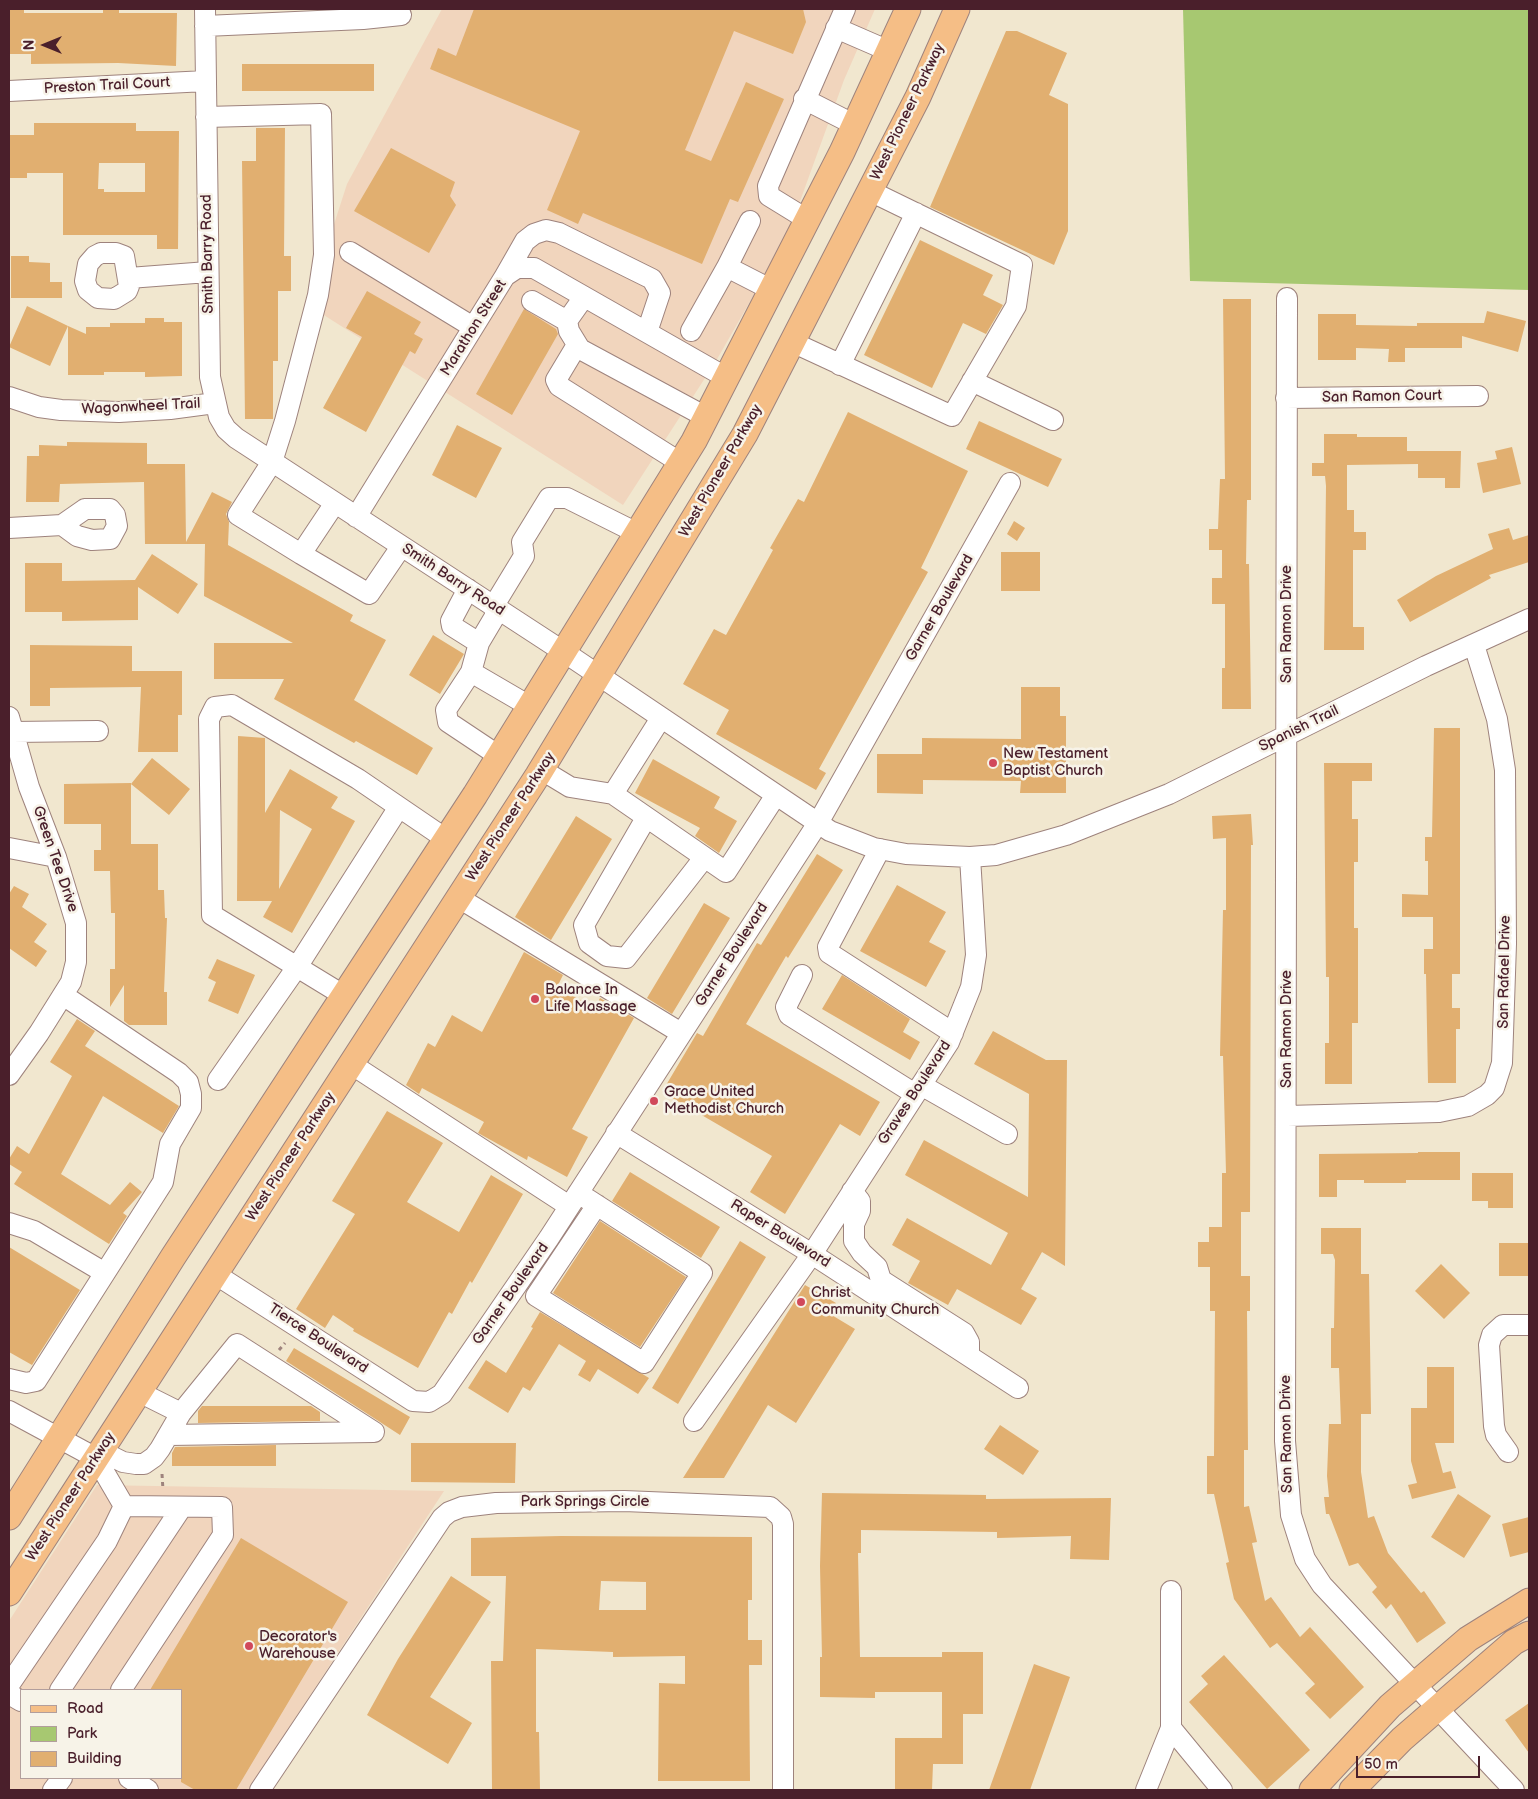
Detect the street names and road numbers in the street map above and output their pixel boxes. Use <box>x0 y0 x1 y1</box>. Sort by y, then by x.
street label: West Pioneer Parkway <box>867 41 949 183</box>
street label: Preston Trail Court <box>43 74 171 98</box>
street label: Smith Barry Road <box>198 194 218 314</box>
street label: Marathon Street <box>437 277 511 379</box>
street label: San Ramon Court <box>1322 387 1442 407</box>
street label: Wagonwheel Trail <box>81 395 201 419</box>
street label: West Pioneer Parkway <box>676 401 766 541</box>
street label: Smith Barry Road <box>398 540 508 620</box>
street label: Garner Boulevard <box>902 551 978 665</box>
street label: San Ramon Drive <box>1278 565 1296 683</box>
street label: Spanish Trail <box>1256 702 1342 756</box>
street label: West Pioneer Parkway <box>463 749 559 885</box>
street label: Green Tee Drive <box>28 803 82 915</box>
street label: Garner Boulevard <box>692 900 772 1010</box>
street label: San Rafael Drive <box>1495 915 1515 1029</box>
street label: San Ramon Drive <box>1278 970 1296 1088</box>
street label: Graves Boulevard <box>875 1038 955 1148</box>
street label: West Pioneer Parkway <box>243 1089 339 1225</box>
street label: Raper Boulevard <box>727 1196 833 1272</box>
street label: Garner Boulevard <box>469 1240 553 1348</box>
street label: Tierce Boulevard <box>265 1300 371 1378</box>
street label: San Ramon Drive <box>1277 1375 1297 1493</box>
street label: West Pioneer Parkway <box>23 1429 119 1565</box>
street label: Park Springs Circle <box>521 1493 649 1511</box>

